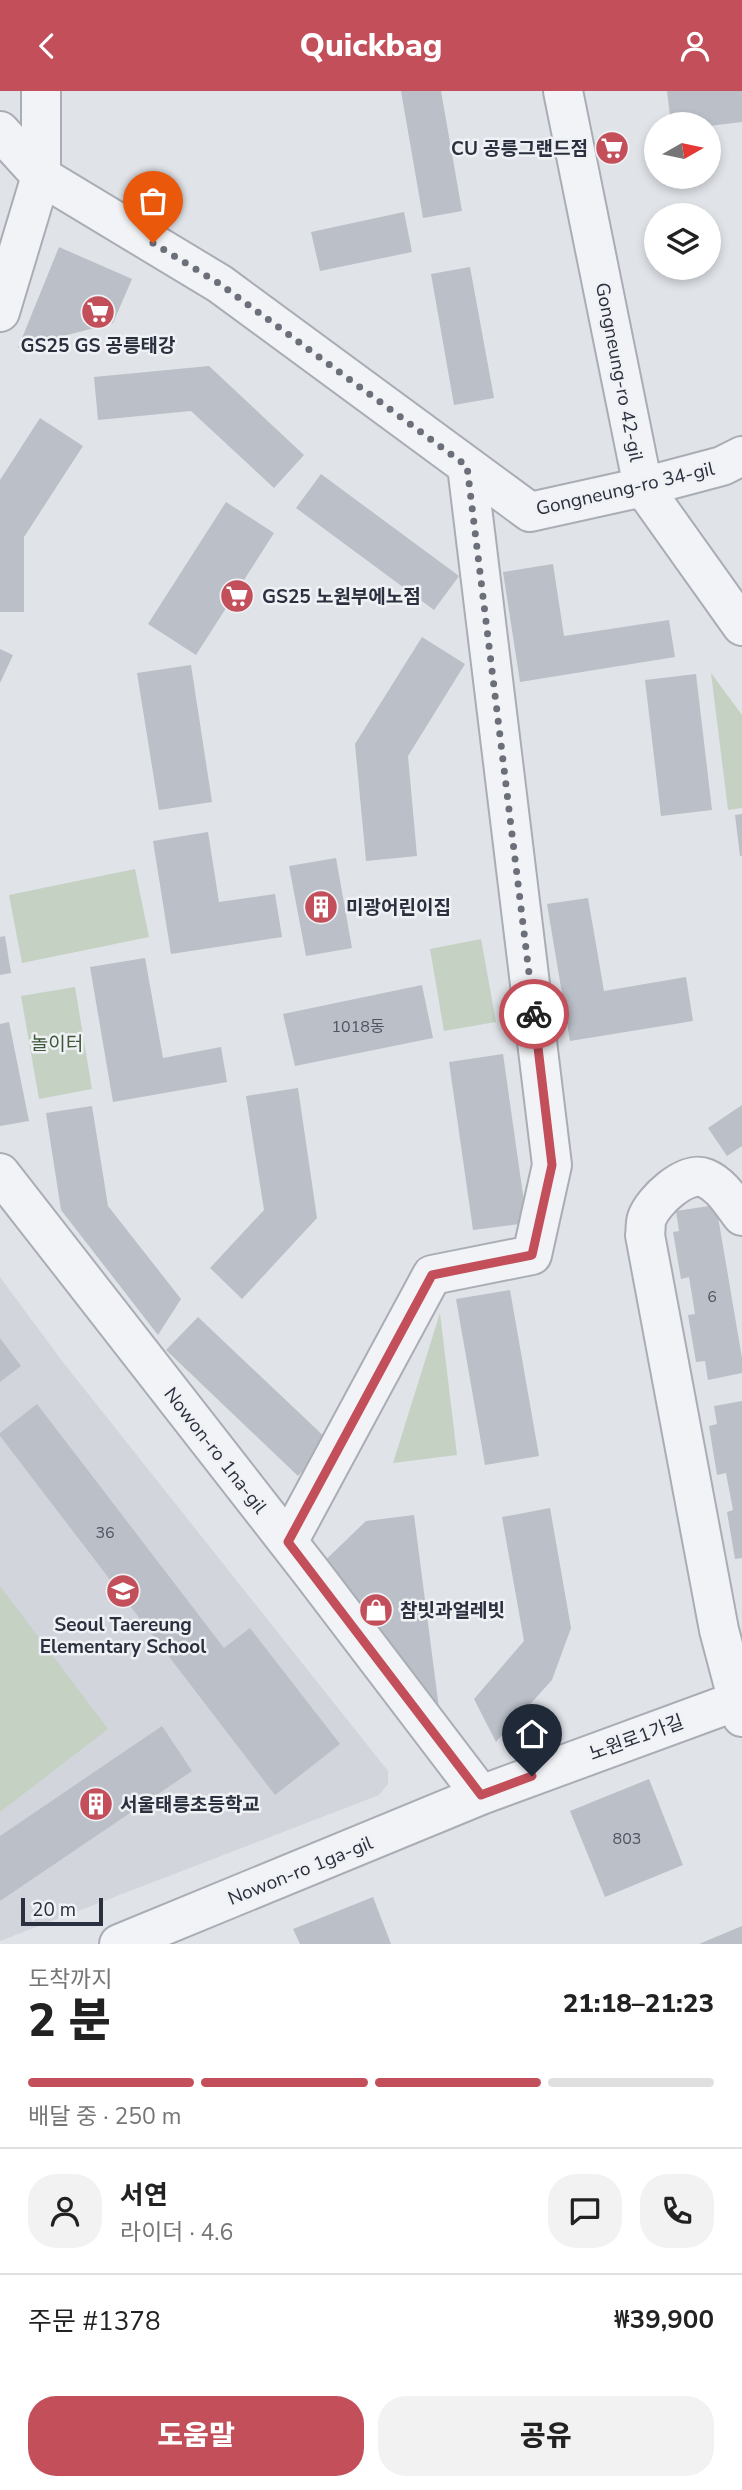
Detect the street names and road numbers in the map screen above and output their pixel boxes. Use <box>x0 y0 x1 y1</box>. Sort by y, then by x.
street label: Gongneung-ro 42-gil <box>589 280 649 464</box>
street label: Gongneung-ro 34-gil <box>534 456 717 522</box>
street label: Nowon-ro 1na-gil <box>158 1382 273 1519</box>
street label: 노원로1가길 <box>585 1709 687 1767</box>
street label: Nowon-ro 1ga-gil <box>224 1830 377 1912</box>

